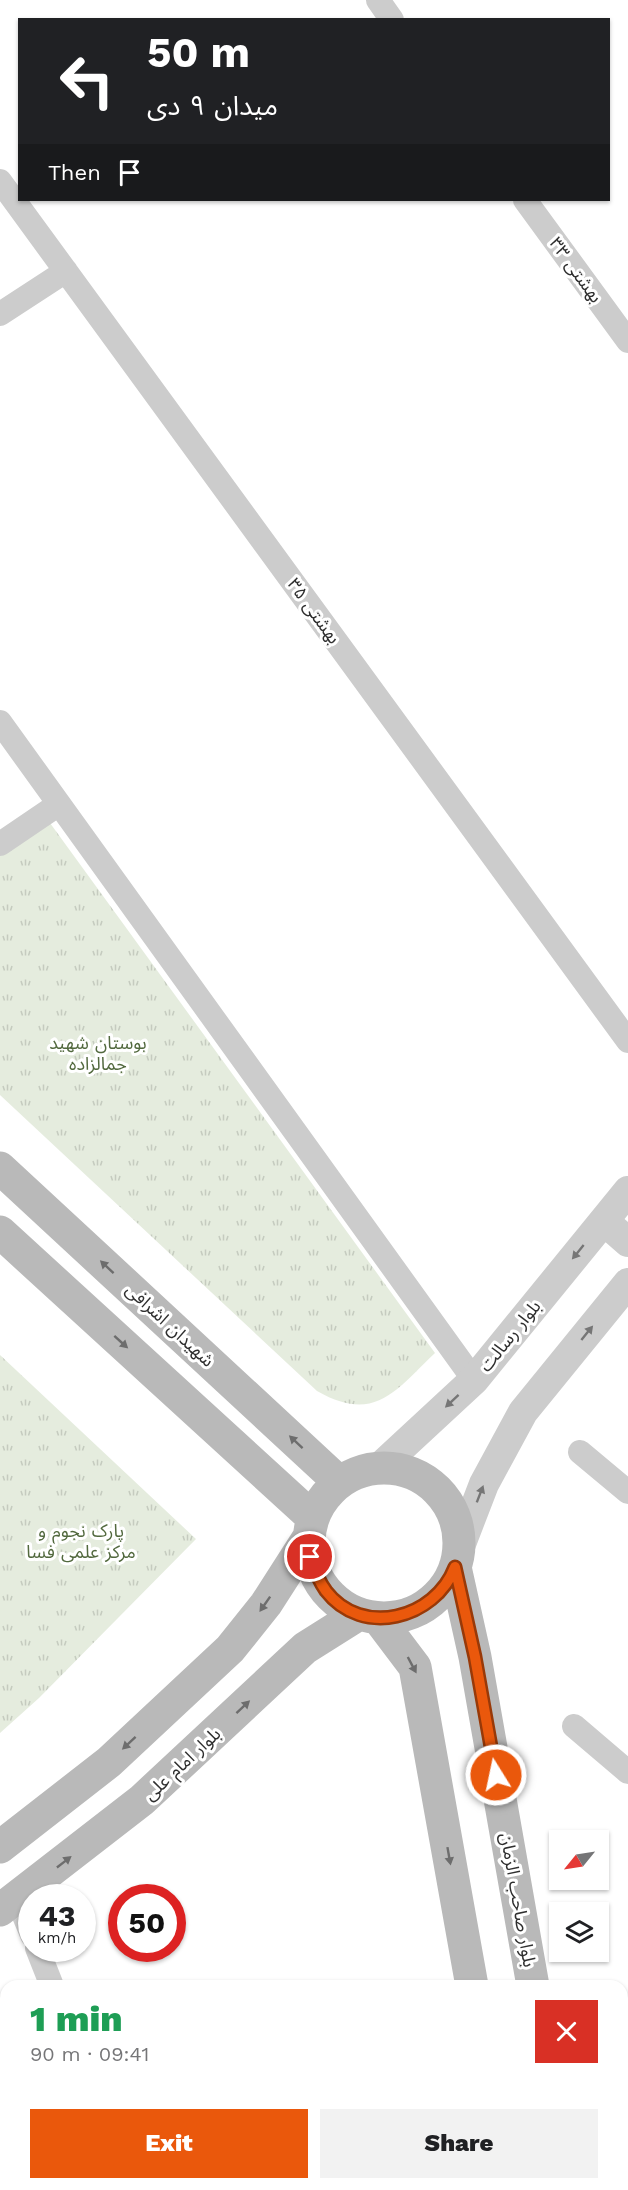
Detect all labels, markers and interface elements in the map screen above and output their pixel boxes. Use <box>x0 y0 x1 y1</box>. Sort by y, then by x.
text: 50 m <box>147 28 250 77</box>
icon: left <box>48 42 126 120</box>
text: میدان ۹ دی <box>147 90 278 122</box>
icon: arrive <box>113 156 146 189</box>
text: Then <box>48 160 101 185</box>
street label: بهشتی ۳۳ <box>545 233 607 307</box>
street label: بهشتی ۳۵ <box>283 574 345 648</box>
park label: بوستان شهید جمالزاده <box>49 1032 147 1075</box>
one-way arrow <box>572 1244 585 1259</box>
one-way arrow <box>100 1261 115 1274</box>
street label: شهیدان اشرافی <box>121 1278 219 1372</box>
street label: بلوار رسالت <box>475 1296 545 1376</box>
one-way arrow <box>581 1325 594 1341</box>
one-way arrow <box>113 1335 128 1348</box>
one-way arrow <box>445 1394 460 1407</box>
one-way arrow <box>290 1436 304 1450</box>
one-way arrow <box>475 1485 485 1503</box>
park label: پارک نجوم و مرکز علمی فسا <box>26 1520 136 1563</box>
pin <box>284 1531 335 1582</box>
icon: arrive <box>293 1540 326 1573</box>
one-way arrow <box>259 1595 271 1611</box>
one-way arrow <box>407 1657 417 1674</box>
one-way arrow <box>235 1701 250 1714</box>
street label: بلوار امام علی <box>139 1723 227 1807</box>
one-way arrow <box>122 1736 137 1750</box>
position arrow <box>464 1743 528 1807</box>
north arrow <box>549 1830 609 1890</box>
map controls <box>549 1830 609 1962</box>
street label: بلوار صاحب الزمان <box>495 1831 541 1969</box>
one-way arrow <box>445 1847 454 1866</box>
one-way arrow <box>55 1856 71 1868</box>
speed limit sign: 50 <box>108 1884 186 1962</box>
text: 43 <box>38 1898 76 1933</box>
button: layers <box>549 1902 609 1962</box>
text: km/h <box>38 1929 76 1947</box>
text: 1 min <box>30 1998 123 2040</box>
button: close <box>535 2000 598 2063</box>
text: 90 m · 09:41 <box>30 2042 149 2066</box>
button: Exit <box>30 2109 308 2178</box>
button: Share <box>320 2109 598 2178</box>

